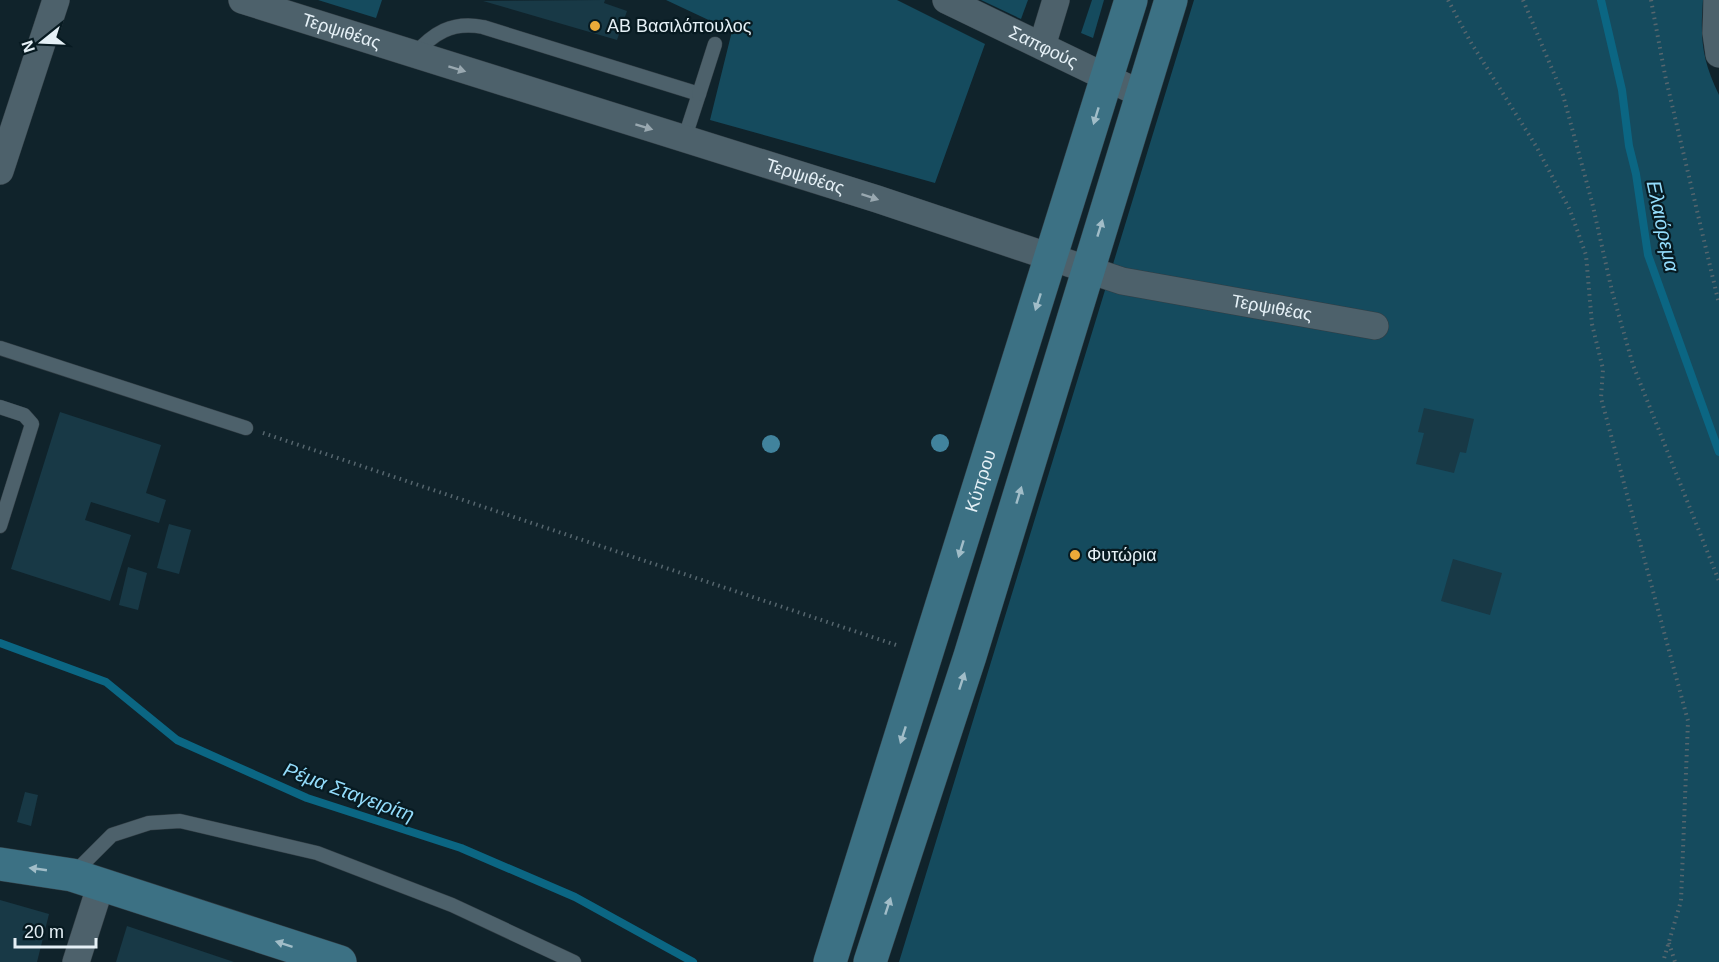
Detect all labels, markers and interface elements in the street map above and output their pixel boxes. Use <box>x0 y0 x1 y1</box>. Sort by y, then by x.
street label: Τερψιθέας <box>299 9 383 53</box>
north arrow <box>12 12 72 72</box>
place label: ΑΒ Βασιλόπουλος <box>607 16 752 36</box>
marker: ΑΒ Βασιλόπουλος <box>588 19 602 33</box>
street label: Σαπφούς <box>1006 22 1081 72</box>
text: N <box>18 38 38 55</box>
one-way arrow <box>448 65 466 74</box>
one-way arrow <box>1091 107 1100 125</box>
one-way arrow <box>635 123 653 132</box>
street label: Τερψιθέας <box>763 155 847 198</box>
water label: Ελαιόρεμα <box>1643 178 1683 274</box>
one-way arrow <box>861 193 879 202</box>
one-way arrow <box>1096 219 1105 237</box>
street label: Τερψιθέας <box>1230 291 1314 325</box>
one-way arrow <box>1032 293 1042 311</box>
street label: Κύπρου <box>961 447 1000 515</box>
one-way arrow <box>1015 485 1024 503</box>
one-way arrow <box>956 540 965 558</box>
place label: Φυτώρια <box>1087 545 1157 565</box>
marker: Φυτώρια <box>1068 548 1082 562</box>
one-way arrow <box>957 672 967 690</box>
one-way arrow <box>898 726 907 744</box>
water label: Ρέμα Σταγειρίτη <box>281 758 417 826</box>
one-way arrow <box>28 864 47 873</box>
one-way arrow <box>884 897 894 915</box>
scale bar <box>15 911 96 949</box>
text: 20 m <box>24 922 64 942</box>
one-way arrow <box>275 939 293 948</box>

